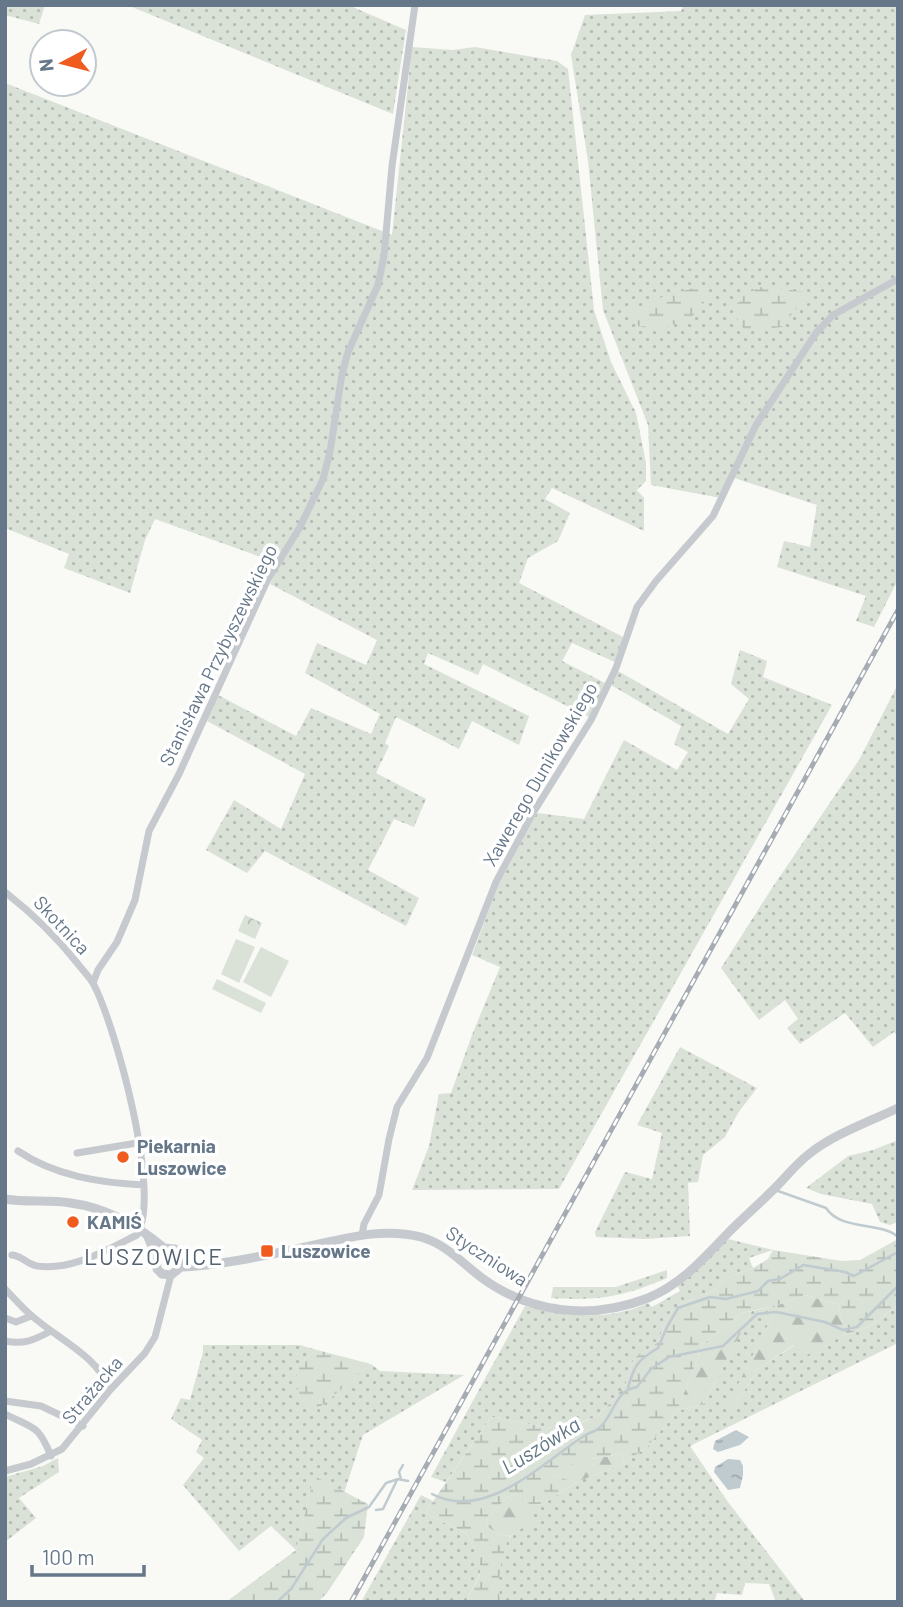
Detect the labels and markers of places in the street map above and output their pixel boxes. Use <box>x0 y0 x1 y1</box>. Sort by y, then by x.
place label: Piekarnia Luszowice <box>137 1134 227 1179</box>
marker: Piekarnia Luszowice <box>115 1149 131 1165</box>
place label: KAMIŚ <box>87 1210 142 1233</box>
marker: KAMIŚ <box>65 1214 81 1230</box>
place label: Luszowice <box>281 1239 371 1262</box>
marker: Luszowice <box>259 1243 275 1259</box>

